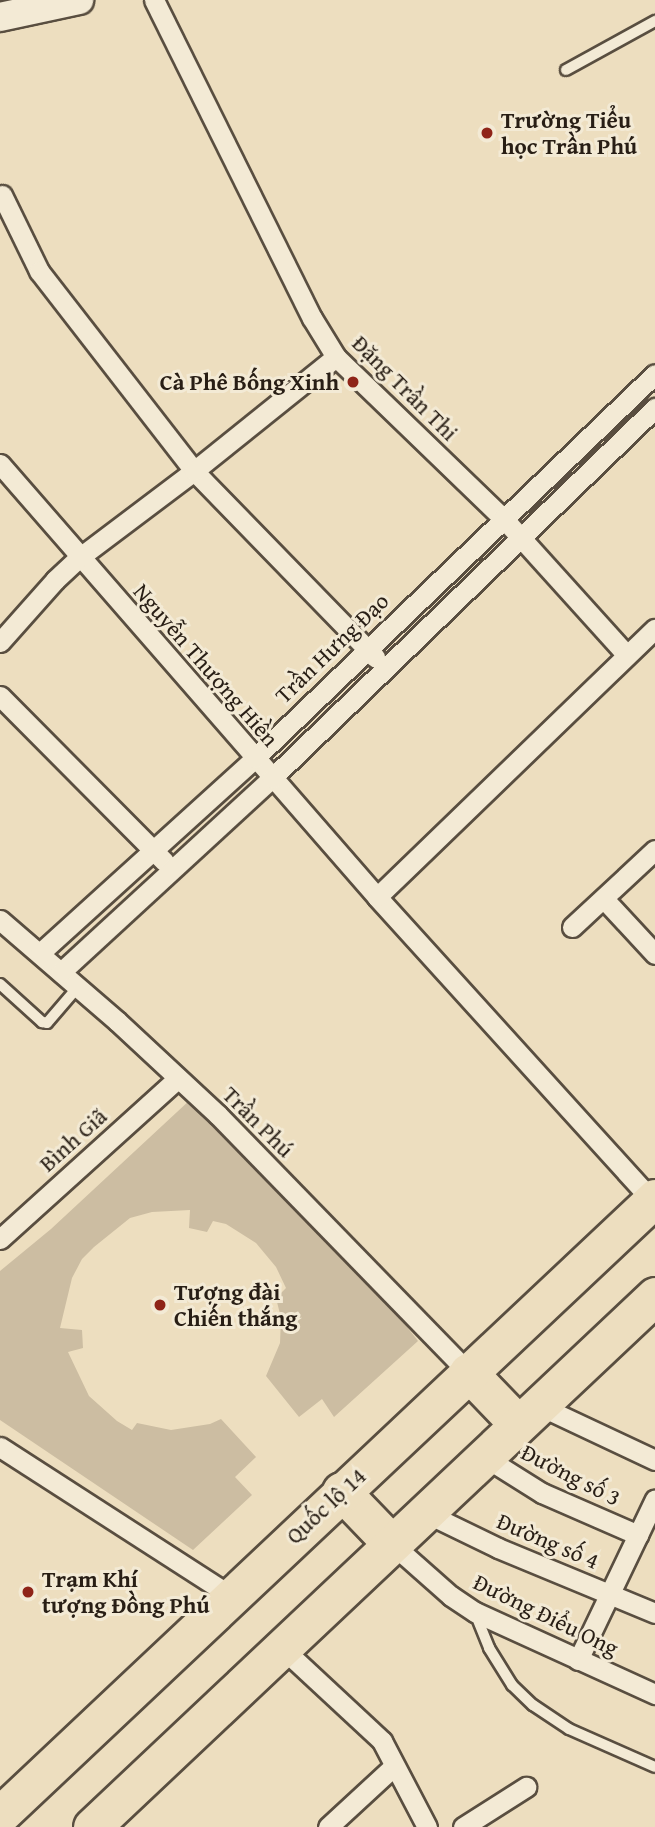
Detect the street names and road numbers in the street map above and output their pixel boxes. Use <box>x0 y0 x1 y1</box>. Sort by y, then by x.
street label: Đặng Trần Thi <box>347 330 463 446</box>
street label: Nguyễn Thượng Hiền <box>128 578 284 752</box>
street label: Trần Hưng Đạo <box>270 587 394 709</box>
street label: Trần Phú <box>217 1081 299 1163</box>
street label: Bình Giã <box>34 1103 112 1177</box>
street label: Đường số 3 <box>517 1438 625 1512</box>
street label: Quốc lộ 14 <box>280 1462 372 1550</box>
street label: Đường số 4 <box>493 1507 603 1575</box>
street label: Đường Điểu Ong <box>469 1568 623 1662</box>

